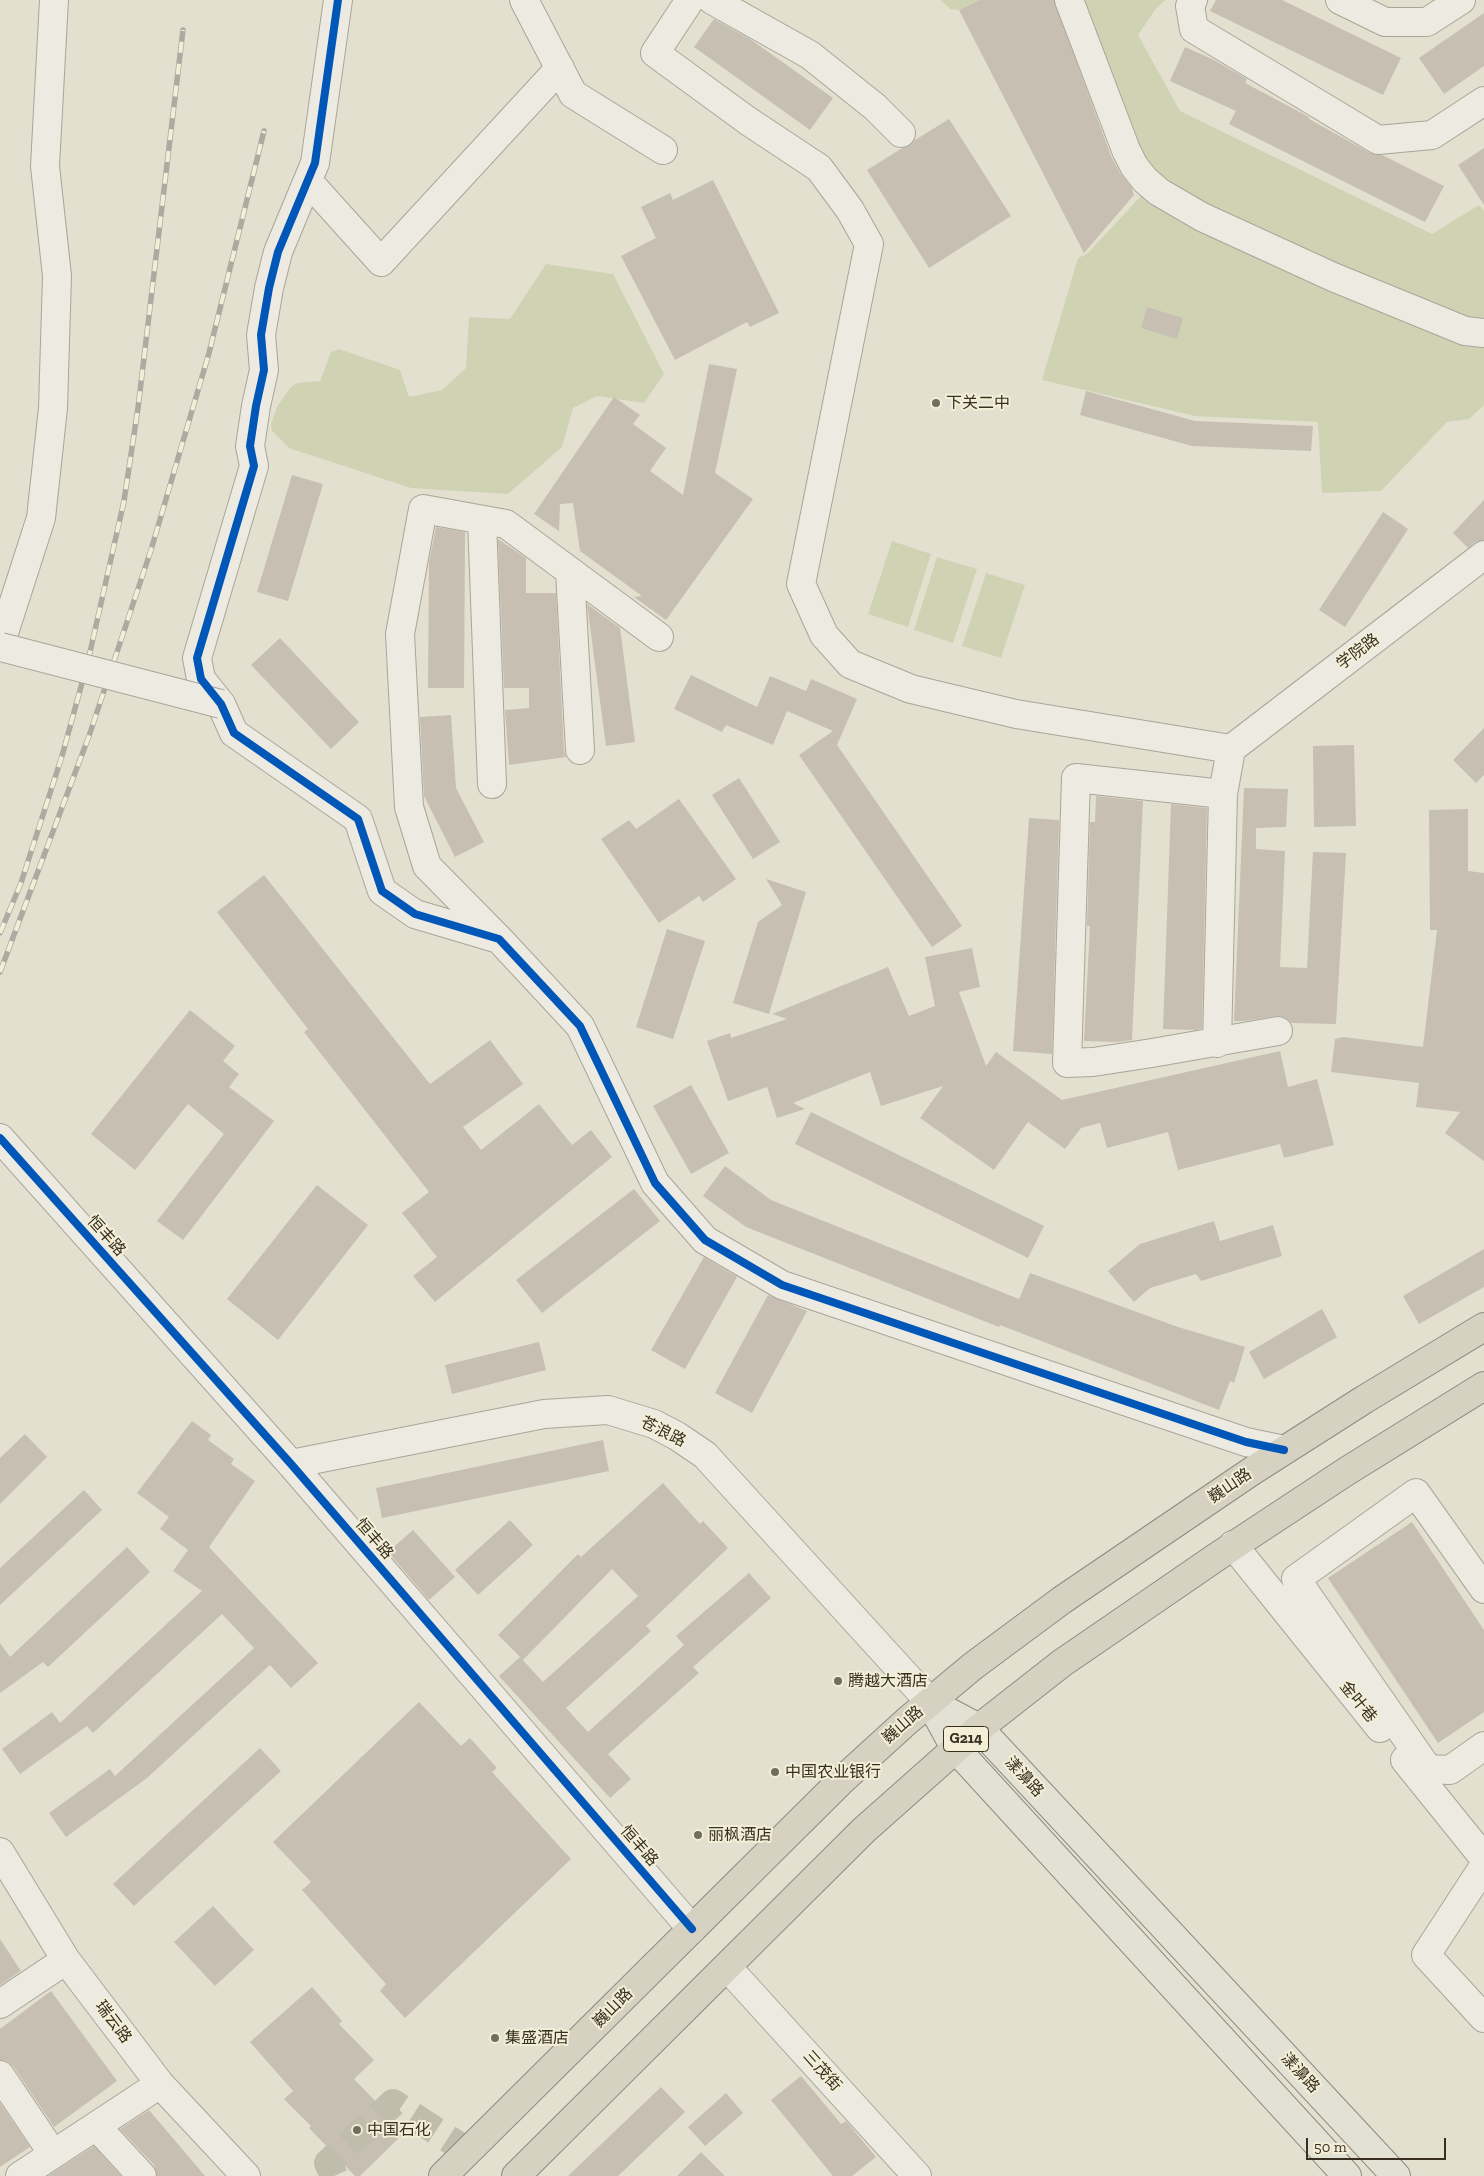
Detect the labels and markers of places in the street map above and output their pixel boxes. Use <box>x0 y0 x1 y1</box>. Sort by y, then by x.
place label: 下关二中 <box>946 393 1010 413</box>
marker: 下关二中 <box>930 397 942 409</box>
place label: 腾越大酒店 <box>848 1671 928 1691</box>
marker: 腾越大酒店 <box>832 1675 844 1687</box>
place label: 中国农业银行 <box>785 1762 881 1782</box>
marker: 中国农业银行 <box>769 1766 781 1778</box>
place label: 丽枫酒店 <box>708 1825 772 1845</box>
marker: 丽枫酒店 <box>692 1829 704 1841</box>
place label: 集盛酒店 <box>505 2028 569 2048</box>
marker: 集盛酒店 <box>489 2032 501 2044</box>
place label: 中国石化 <box>367 2120 431 2140</box>
marker: 中国石化 <box>351 2124 363 2136</box>

